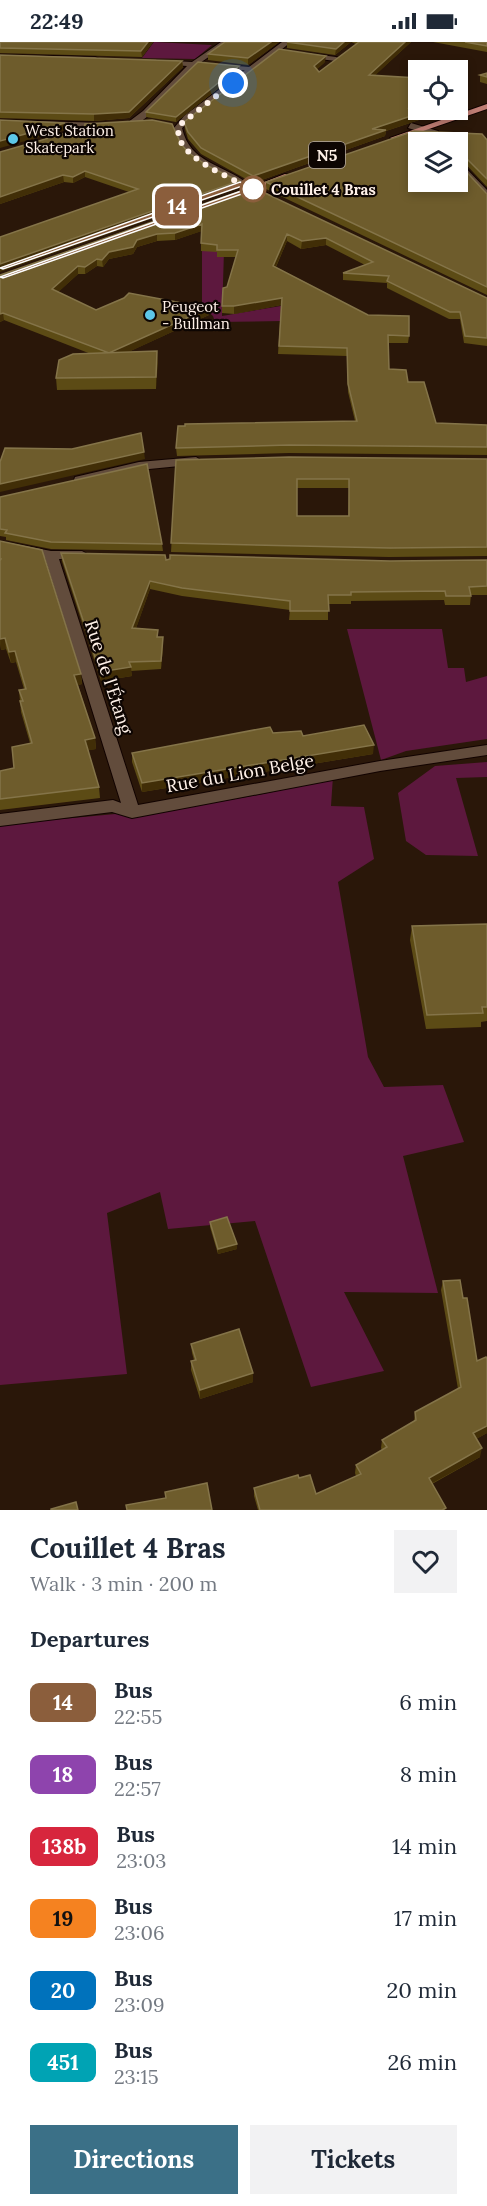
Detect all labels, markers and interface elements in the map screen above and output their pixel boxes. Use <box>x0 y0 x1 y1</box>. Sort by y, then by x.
text: 22:49 <box>30 7 84 35</box>
map controls <box>408 60 468 192</box>
button: locate <box>408 60 468 120</box>
your location <box>218 68 248 98</box>
place label: West Station Skatepark <box>25 121 114 157</box>
marker: West Station Skatepark <box>6 132 20 146</box>
button: layers <box>408 132 468 192</box>
road number: N5 <box>309 142 345 168</box>
marker: Couillet 4 Bras <box>240 176 266 202</box>
place label: Couillet 4 Bras <box>271 180 376 199</box>
line badge: 14 <box>150 186 204 226</box>
text: 14 <box>167 193 187 220</box>
place label: Peugeot - Bullman <box>162 297 230 333</box>
marker: Peugeot - Bullman <box>143 308 157 322</box>
street label: Rue de l'Étang <box>80 617 139 738</box>
street label: Rue du Lion Belge <box>164 749 316 797</box>
text: Couillet 4 Bras <box>30 1530 225 1566</box>
button: heart <box>394 1530 457 1593</box>
text: Walk · 3 min · 200 m <box>30 1571 217 1596</box>
text: Departures <box>30 1625 149 1653</box>
text: Bus <box>114 1676 153 1704</box>
text: 6 min <box>399 1688 457 1716</box>
text: 14 <box>53 1689 73 1716</box>
text: 22:55 <box>114 1704 162 1729</box>
text: Bus <box>114 1748 153 1776</box>
text: 8 min <box>400 1760 457 1788</box>
text: 18 <box>53 1761 73 1788</box>
text: 22:57 <box>114 1776 161 1801</box>
text: Bus <box>116 1820 155 1848</box>
text: 14 min <box>392 1832 457 1860</box>
text: 138b <box>42 1833 86 1860</box>
text: 23:03 <box>116 1848 166 1873</box>
text: Bus <box>114 1892 153 1920</box>
text: 17 min <box>394 1904 457 1932</box>
text: 19 <box>53 1905 73 1932</box>
text: 23:06 <box>114 1920 165 1945</box>
text: Bus <box>114 1964 153 1992</box>
text: 20 min <box>387 1976 457 2004</box>
text: 20 <box>51 1977 75 2004</box>
text: 23:09 <box>114 1992 165 2017</box>
text: Bus <box>114 2036 153 2064</box>
text: 26 min <box>387 2048 457 2076</box>
text: 451 <box>47 2049 79 2076</box>
text: 23:15 <box>114 2064 159 2089</box>
button: Directions <box>30 2125 238 2194</box>
button: Tickets <box>250 2125 457 2194</box>

